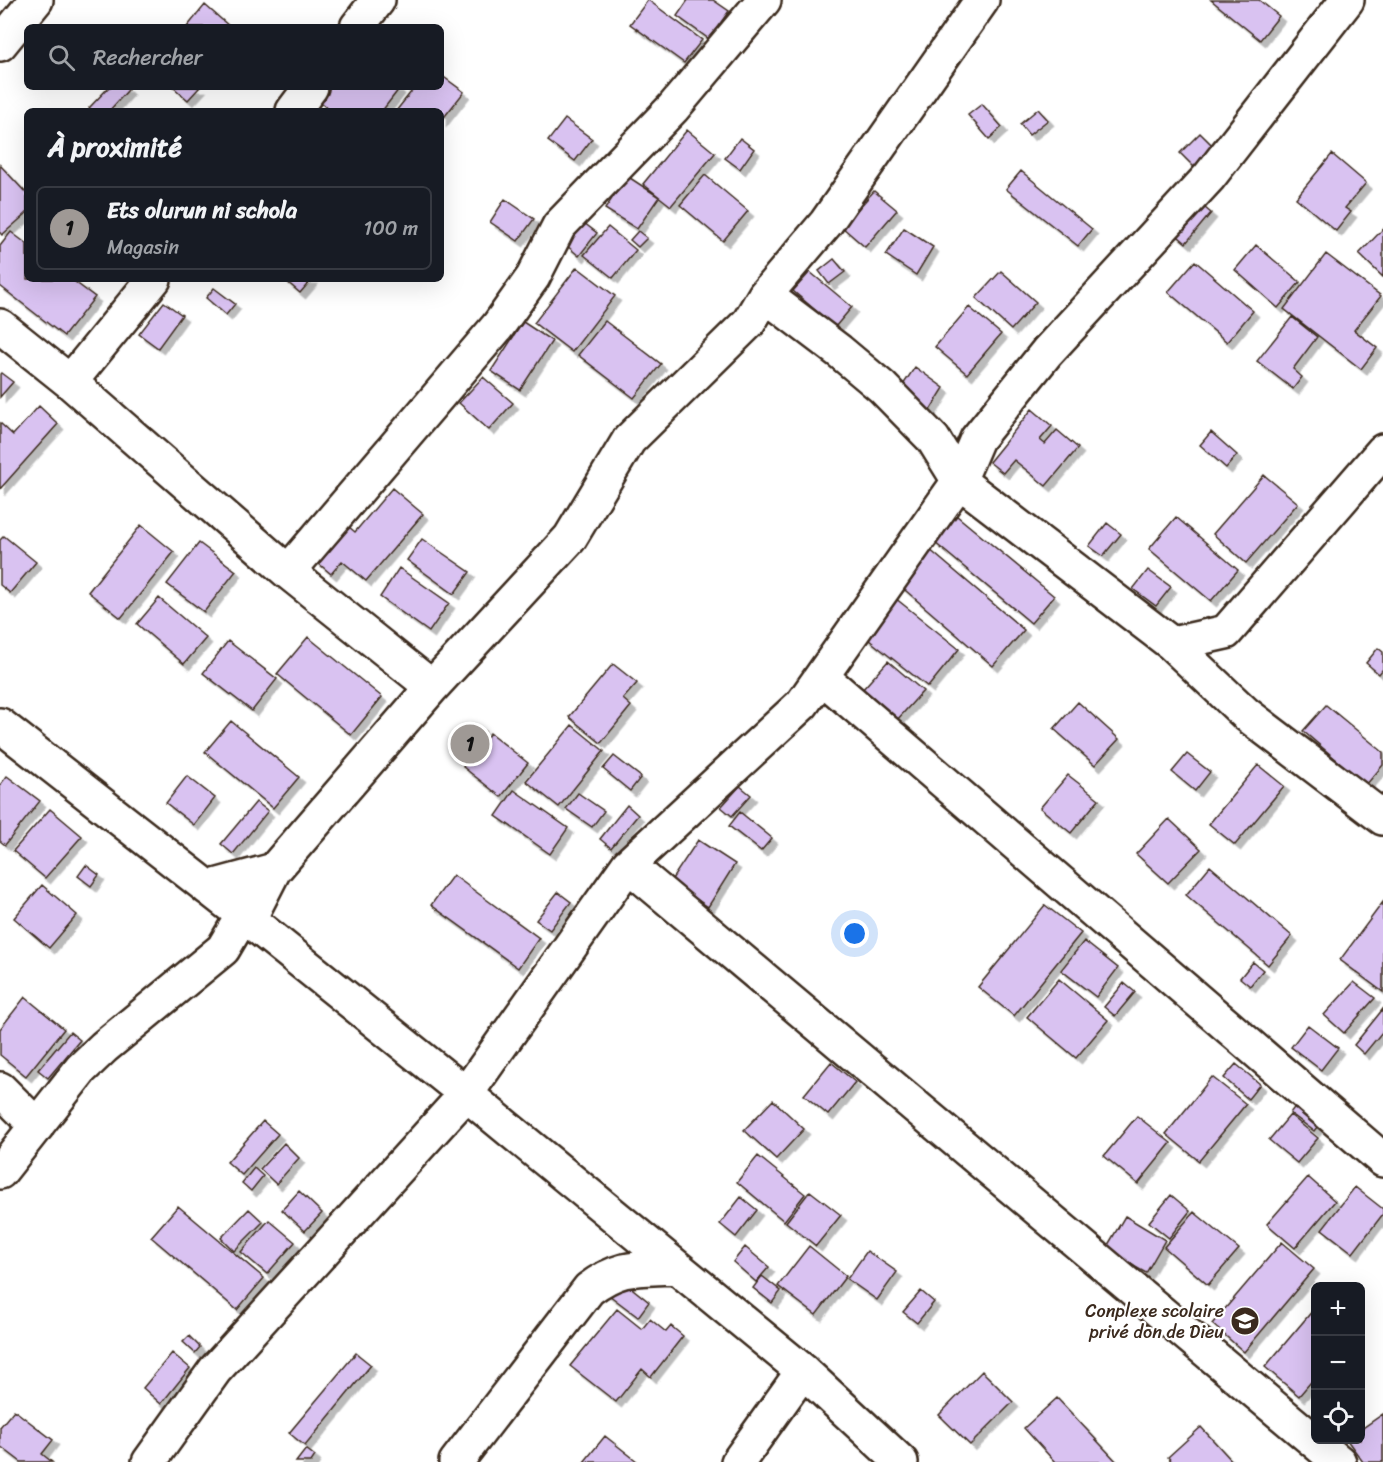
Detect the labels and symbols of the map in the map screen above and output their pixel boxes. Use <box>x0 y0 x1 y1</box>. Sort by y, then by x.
pin: 1 <box>450 722 490 766</box>
your location <box>840 919 869 948</box>
place label: Conplexe scolaire privé don de Dieu <box>1085 1295 1224 1348</box>
school or university icon: Conplexe scolaire privé don de Dieu <box>1229 1305 1261 1337</box>

